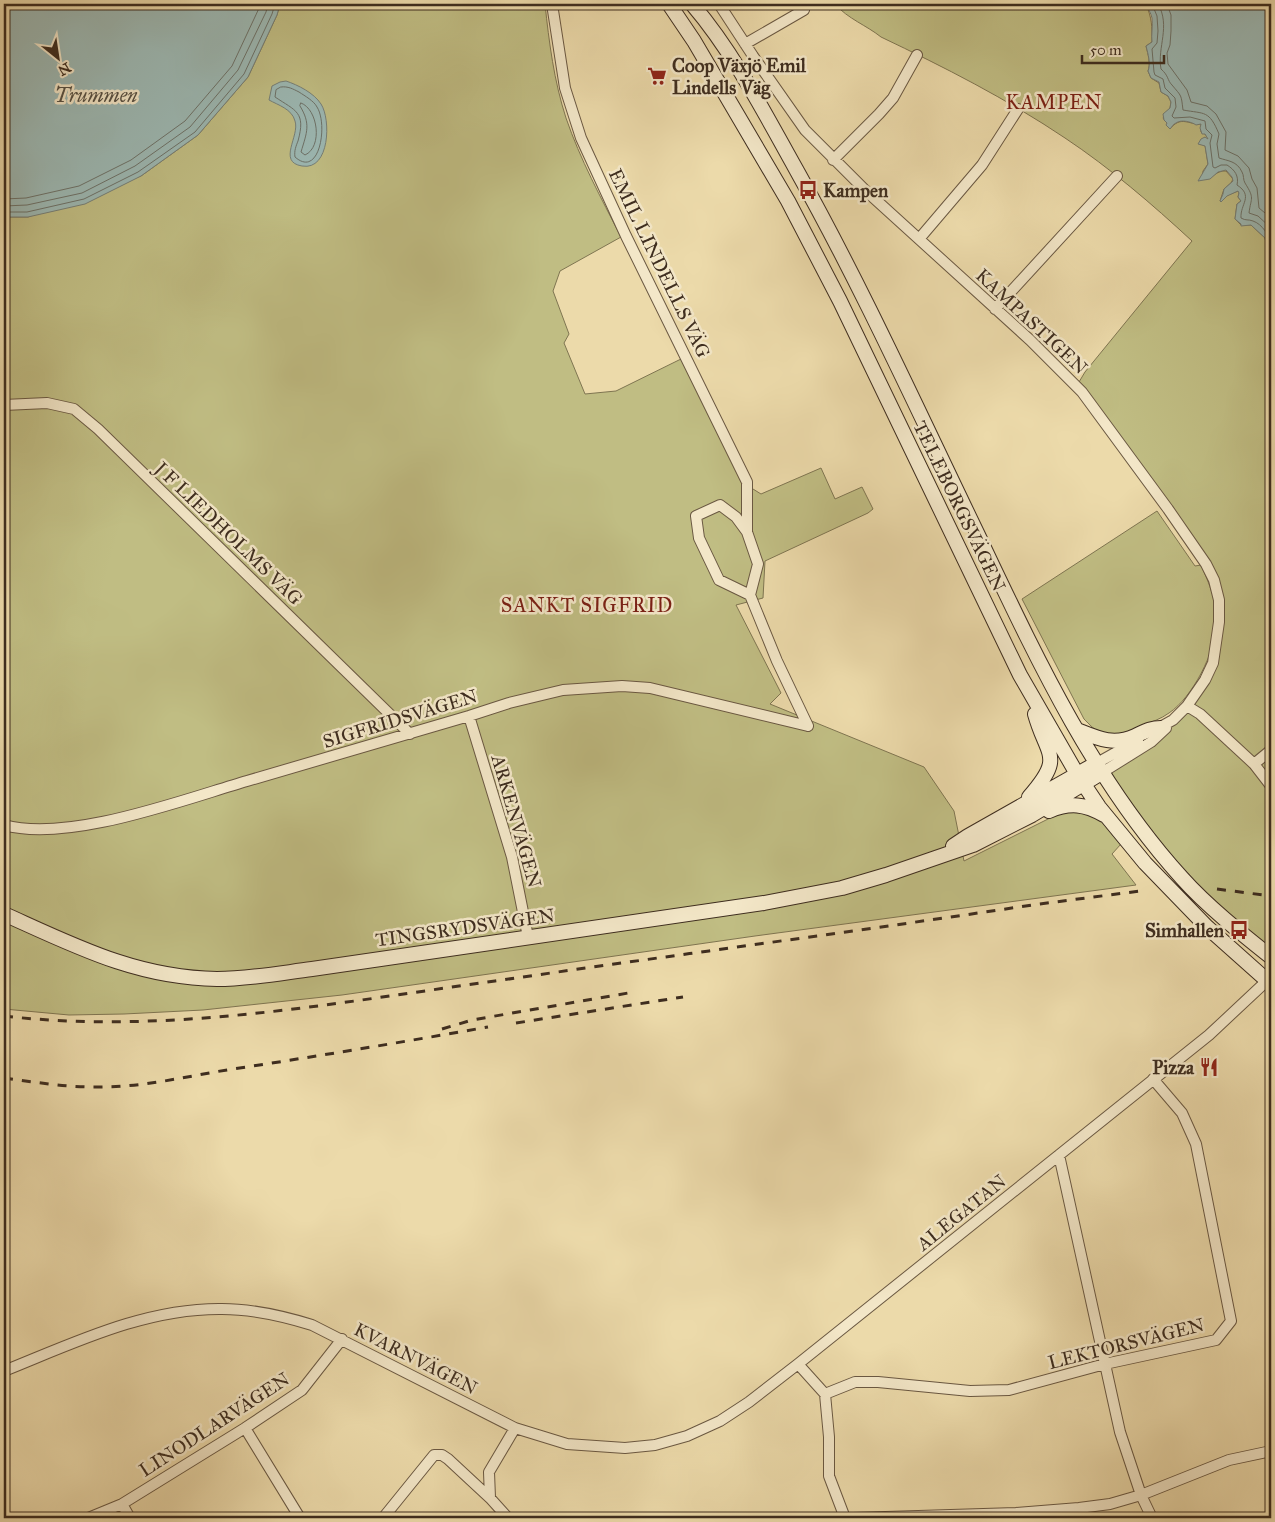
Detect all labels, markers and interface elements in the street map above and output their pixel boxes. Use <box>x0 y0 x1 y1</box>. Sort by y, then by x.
north arrow <box>32 32 82 82</box>
scale bar <box>1082 32 1165 64</box>
text: 50 m <box>1090 41 1122 59</box>
place label: Coop Växjö Emil Lindells Väg <box>672 54 807 100</box>
text: N <box>55 58 74 79</box>
supermarket icon: Coop Växjö Emil Lindells Väg <box>646 65 668 87</box>
water label: Trummen <box>54 83 138 107</box>
district label: KAMPEN <box>1005 90 1103 114</box>
street label: EMIL LINDELLS VÄG <box>604 165 715 362</box>
bus stop icon: Kampen <box>797 179 819 201</box>
place label: Kampen <box>823 179 889 203</box>
street label: KAMPASTIGEN <box>971 264 1092 379</box>
street label: TELEBORGSVÄGEN <box>908 417 1011 595</box>
street label: J F LIEDHOLMS VÄG <box>148 456 307 611</box>
district label: SANKT SIGFRID <box>501 593 673 617</box>
street label: SIGFRIDSVÄGEN <box>320 684 480 753</box>
street label: ARKENVÄGEN <box>486 751 546 890</box>
street label: TINGSRYDSVÄGEN <box>374 904 556 951</box>
place label: Simhallen <box>1145 919 1225 942</box>
bus stop icon: Simhallen <box>1228 919 1250 941</box>
place label: Pizza <box>1152 1056 1195 1079</box>
restaurant icon: Pizza <box>1198 1056 1220 1078</box>
street label: ALEGATAN <box>911 1169 1011 1256</box>
street label: LEKTORSVÄGEN <box>1046 1313 1207 1374</box>
street label: KVARNVÄGEN <box>350 1317 481 1399</box>
street label: LINODLARVÄGEN <box>135 1367 294 1482</box>

